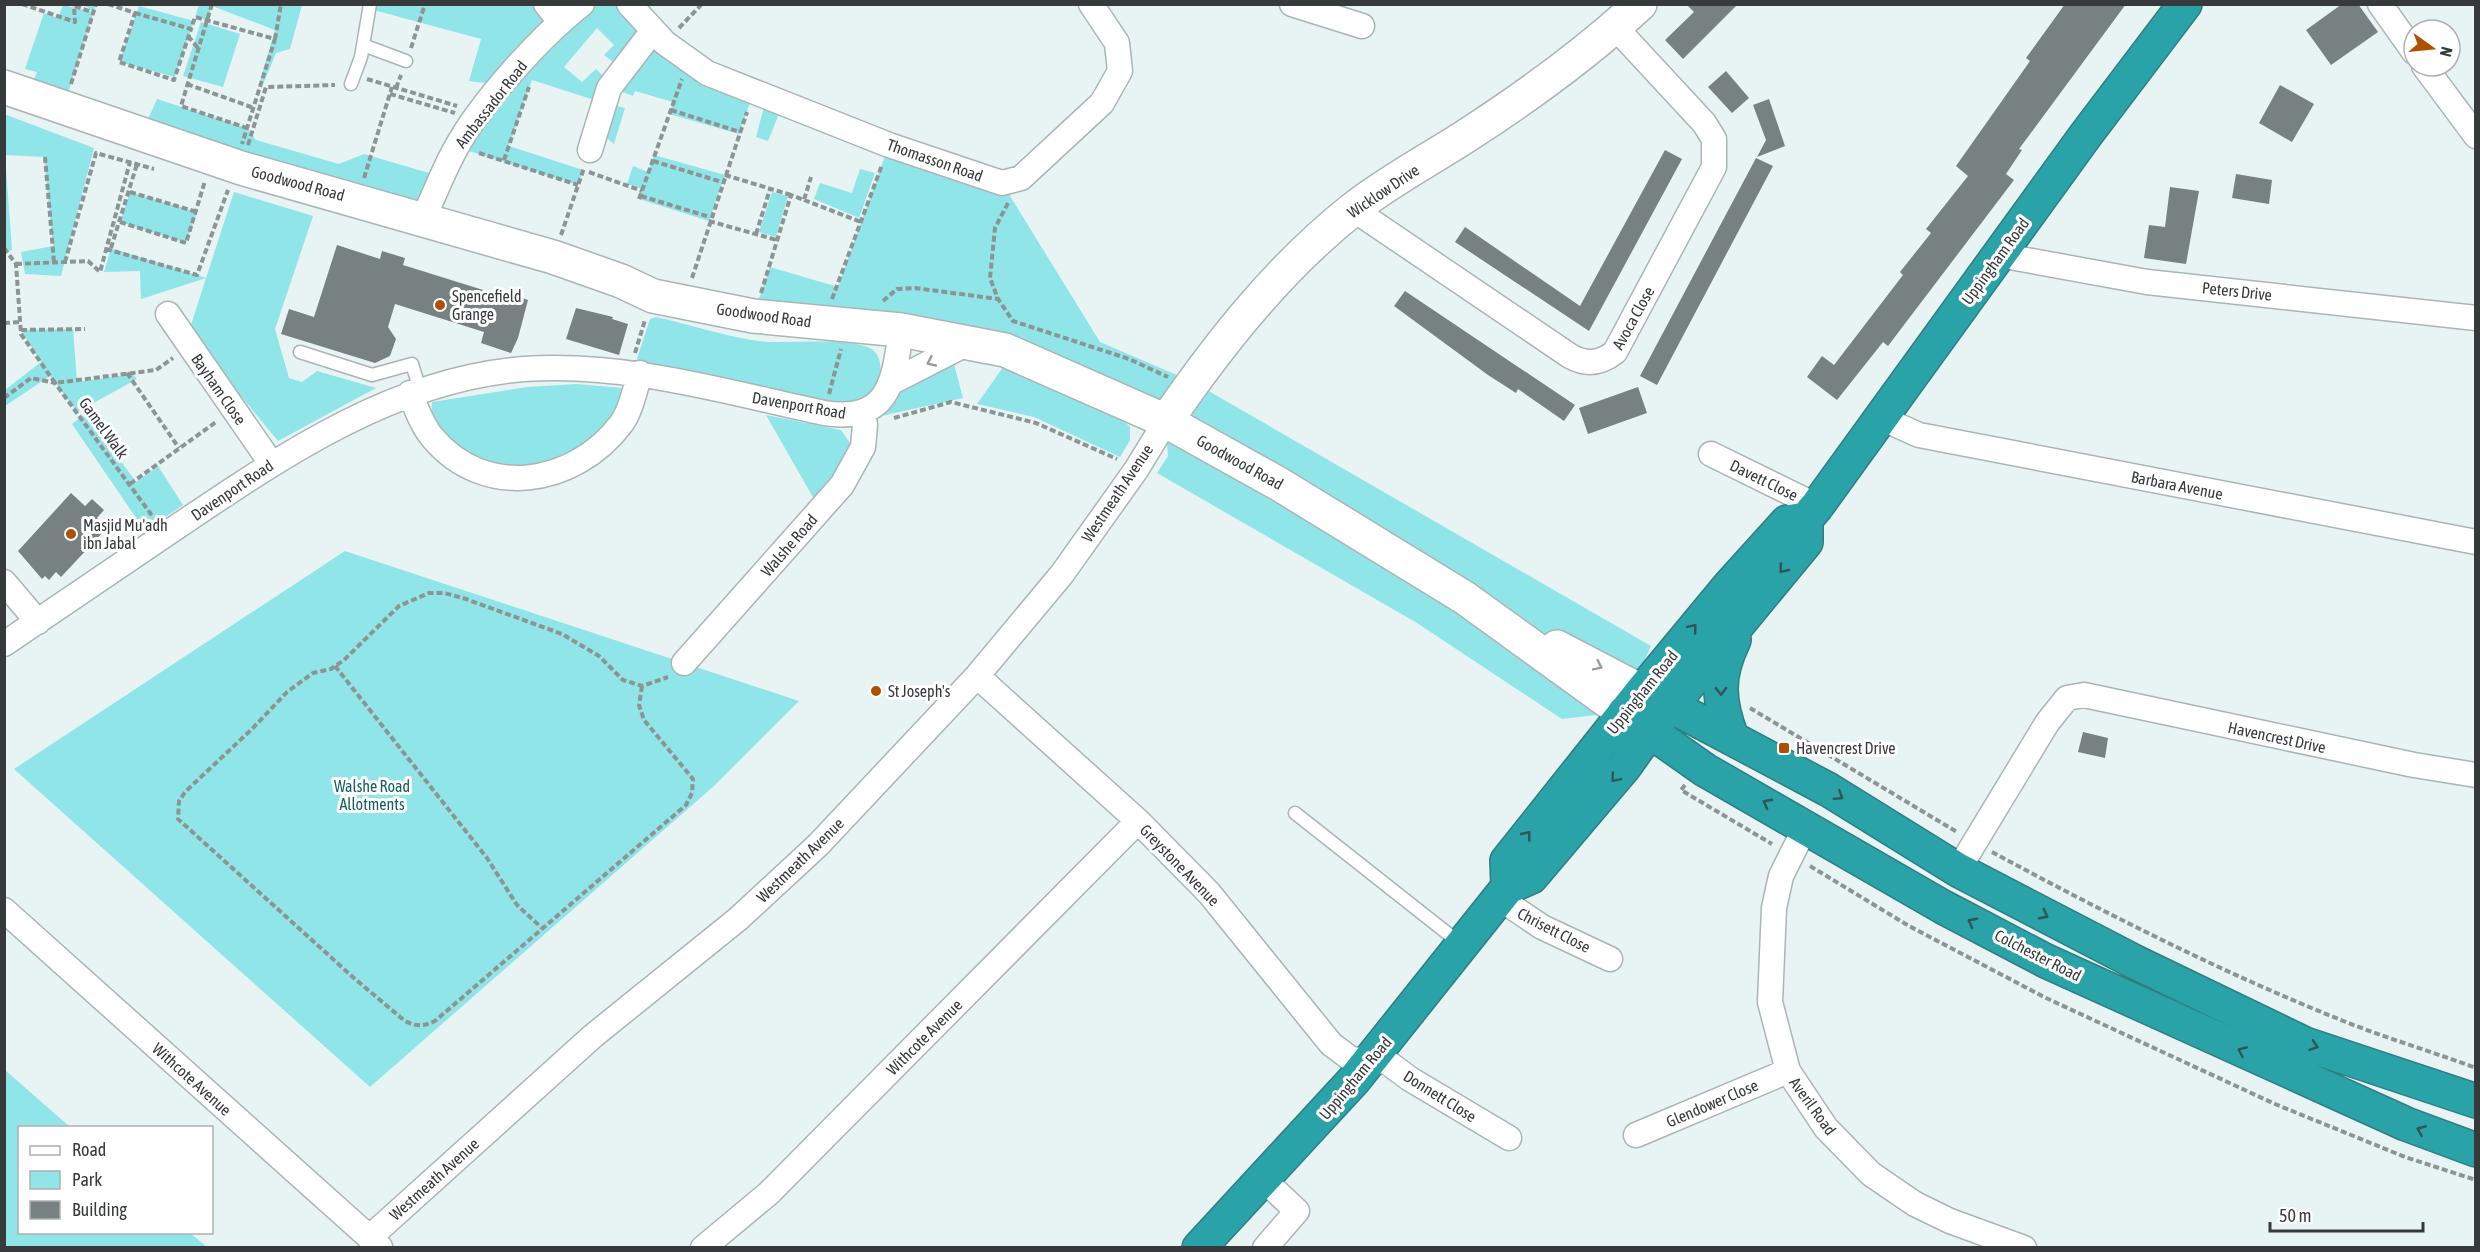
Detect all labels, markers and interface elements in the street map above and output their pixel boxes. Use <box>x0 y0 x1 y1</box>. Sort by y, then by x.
north arrow <box>2402 18 2462 78</box>
text: N <box>2437 45 2456 59</box>
street label: Ambassador Road <box>451 57 531 151</box>
street label: Thomasson Road <box>885 135 985 185</box>
street label: Wicklow Drive <box>1344 160 1422 222</box>
street label: Goodwood Road <box>249 162 347 204</box>
street label: Uppingham Road <box>1958 214 2033 308</box>
street label: Peters Drive <box>2201 278 2273 304</box>
street label: Avoca Close <box>1608 283 1658 353</box>
place label: Spencefield Grange <box>452 287 522 324</box>
marker: Spencefield Grange <box>433 298 447 312</box>
street label: Goodwood Road <box>715 299 813 331</box>
street label: Bayham Close <box>187 350 250 428</box>
one-way arrow <box>927 354 938 366</box>
street label: Davenport Road <box>751 388 847 423</box>
street label: Gamel Walk <box>76 394 132 462</box>
street label: Goodwood Road <box>1194 431 1286 493</box>
street label: Westmeath Avenue <box>1078 441 1156 545</box>
street label: Davenport Road <box>188 456 277 525</box>
street label: Davett Close <box>1727 456 1801 504</box>
street label: Barbara Avenue <box>2130 467 2224 503</box>
street label: Walshe Road <box>757 510 821 580</box>
place label: Masjid Mu'adh ibn Jabal <box>83 516 168 552</box>
marker: Masjid Mu'adh ibn Jabal <box>64 527 78 541</box>
one-way arrow <box>1780 563 1791 574</box>
one-way arrow <box>1686 624 1697 635</box>
street label: Uppingham Road <box>1603 647 1682 738</box>
one-way arrow <box>1591 659 1602 670</box>
place label: St Joseph's <box>888 682 951 701</box>
marker: St Joseph's <box>869 684 883 698</box>
one-way arrow <box>1715 687 1727 696</box>
street label: Havencrest Drive <box>2226 718 2328 756</box>
place label: Havencrest Drive <box>1796 739 1896 757</box>
marker: Havencrest Drive <box>1777 741 1791 755</box>
one-way arrow <box>1611 771 1622 782</box>
park label: Walshe Road Allotments <box>334 777 410 813</box>
one-way arrow <box>1833 789 1843 801</box>
one-way arrow <box>1763 799 1773 810</box>
street label: Westmeath Avenue <box>753 814 847 906</box>
street label: Greystone Avenue <box>1136 821 1223 910</box>
one-way arrow <box>1520 831 1531 842</box>
street label: Chrisett Close <box>1515 904 1593 956</box>
one-way arrow <box>2038 908 2048 919</box>
one-way arrow <box>1968 918 1978 929</box>
street label: Colchester Road <box>1992 926 2084 984</box>
street label: Withcote Avenue <box>883 996 965 1078</box>
street label: Uppingham Road <box>1315 1033 1396 1124</box>
street label: Withcote Avenue <box>149 1039 235 1119</box>
one-way arrow <box>2308 1039 2319 1052</box>
one-way arrow <box>2238 1046 2249 1058</box>
street label: Donnett Close <box>1400 1067 1480 1125</box>
street label: Averil Road <box>1786 1074 1840 1138</box>
street label: Glendower Close <box>1663 1076 1761 1130</box>
one-way arrow <box>2416 1125 2427 1137</box>
legend <box>18 1126 213 1234</box>
street label: Westmeath Avenue <box>386 1134 482 1224</box>
text: Road <box>72 1139 106 1160</box>
text: Park <box>72 1169 102 1190</box>
scale bar <box>2270 1195 2423 1233</box>
text: Building <box>72 1199 127 1220</box>
text: 50 m <box>2279 1205 2311 1226</box>

